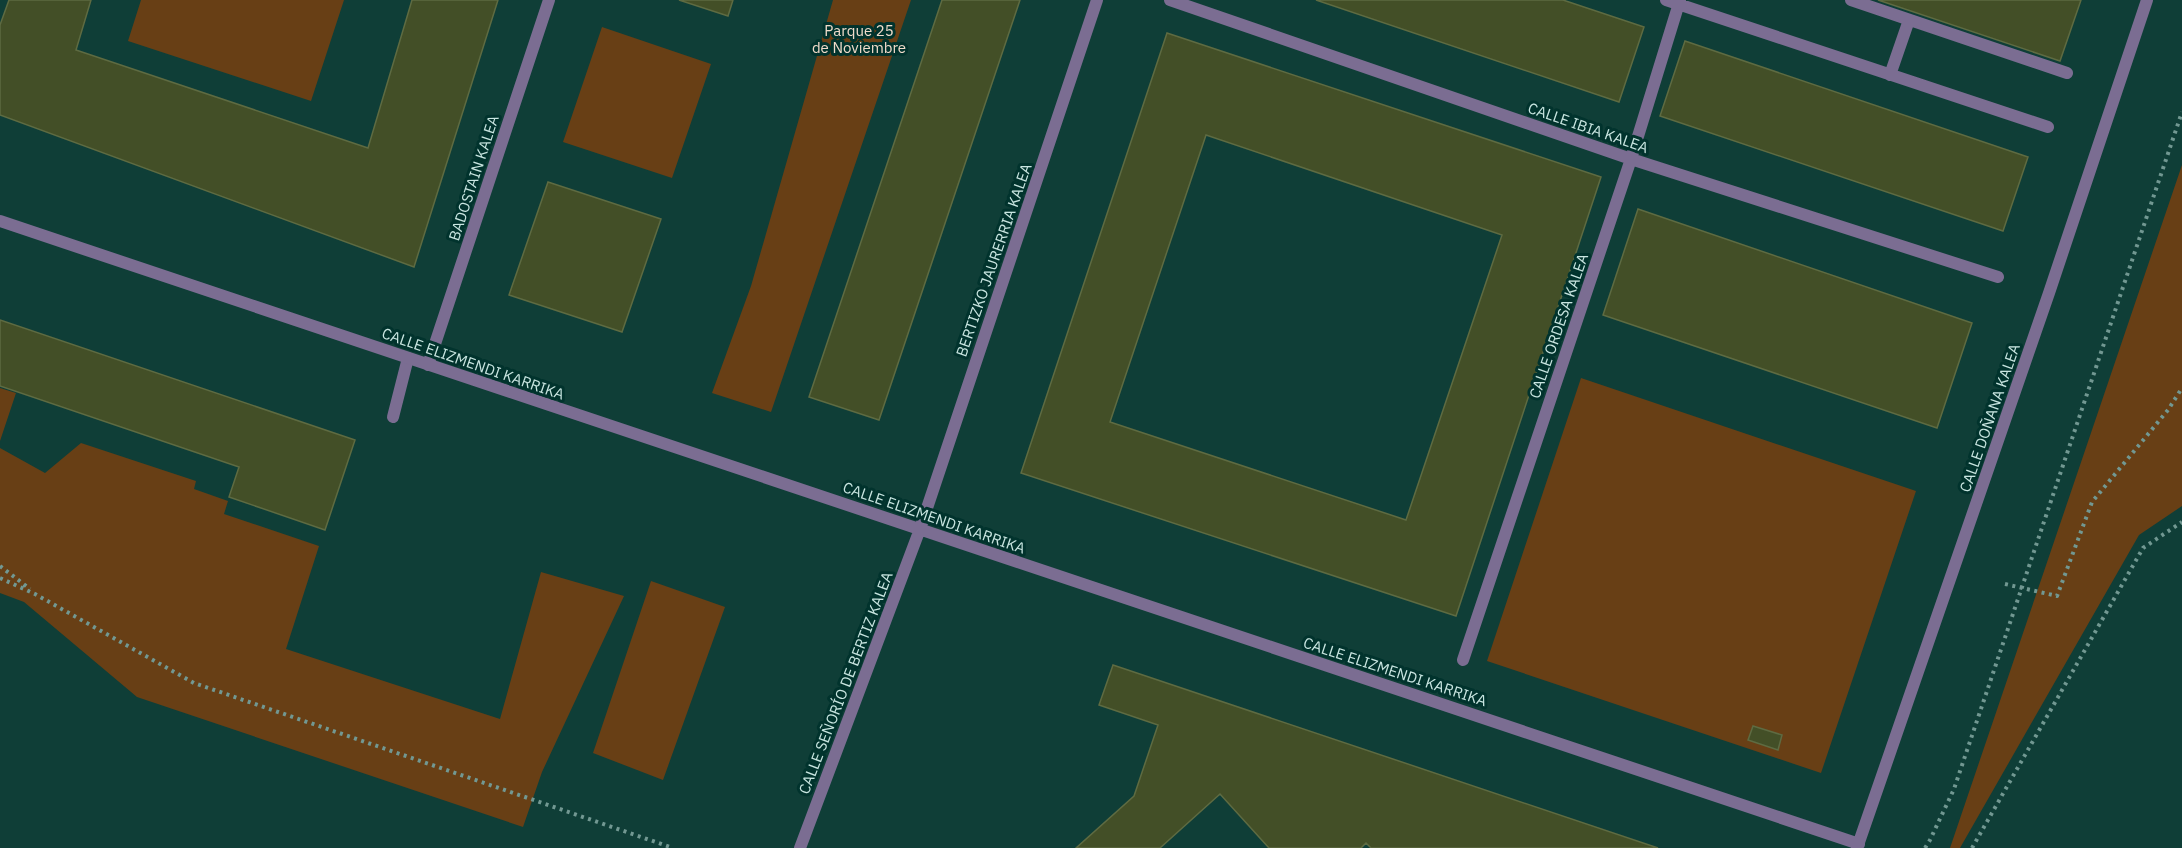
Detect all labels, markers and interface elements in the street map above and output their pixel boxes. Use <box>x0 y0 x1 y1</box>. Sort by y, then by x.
park label: Parque 25 de Noviembre <box>812 21 906 57</box>
street label: CALLE IBIA KALEA <box>1525 98 1651 157</box>
street label: BADOSTAIN KALEA <box>444 112 503 243</box>
street label: BERTIZKO JAURERRIA KALEA <box>951 160 1036 359</box>
street label: CALLE ORDESA KALEA <box>1525 250 1592 401</box>
street label: CALLE ELIZMENDI KARRIKA <box>379 323 567 404</box>
street label: CALLE DOÑANA KALEA <box>1955 341 2024 495</box>
street label: CALLE ELIZMENDI KARRIKA <box>840 477 1028 558</box>
street label: CALLE SEÑORÍO DE BERTIZ KALEA <box>794 569 897 797</box>
street label: CALLE ELIZMENDI KARRIKA <box>1301 633 1490 710</box>

